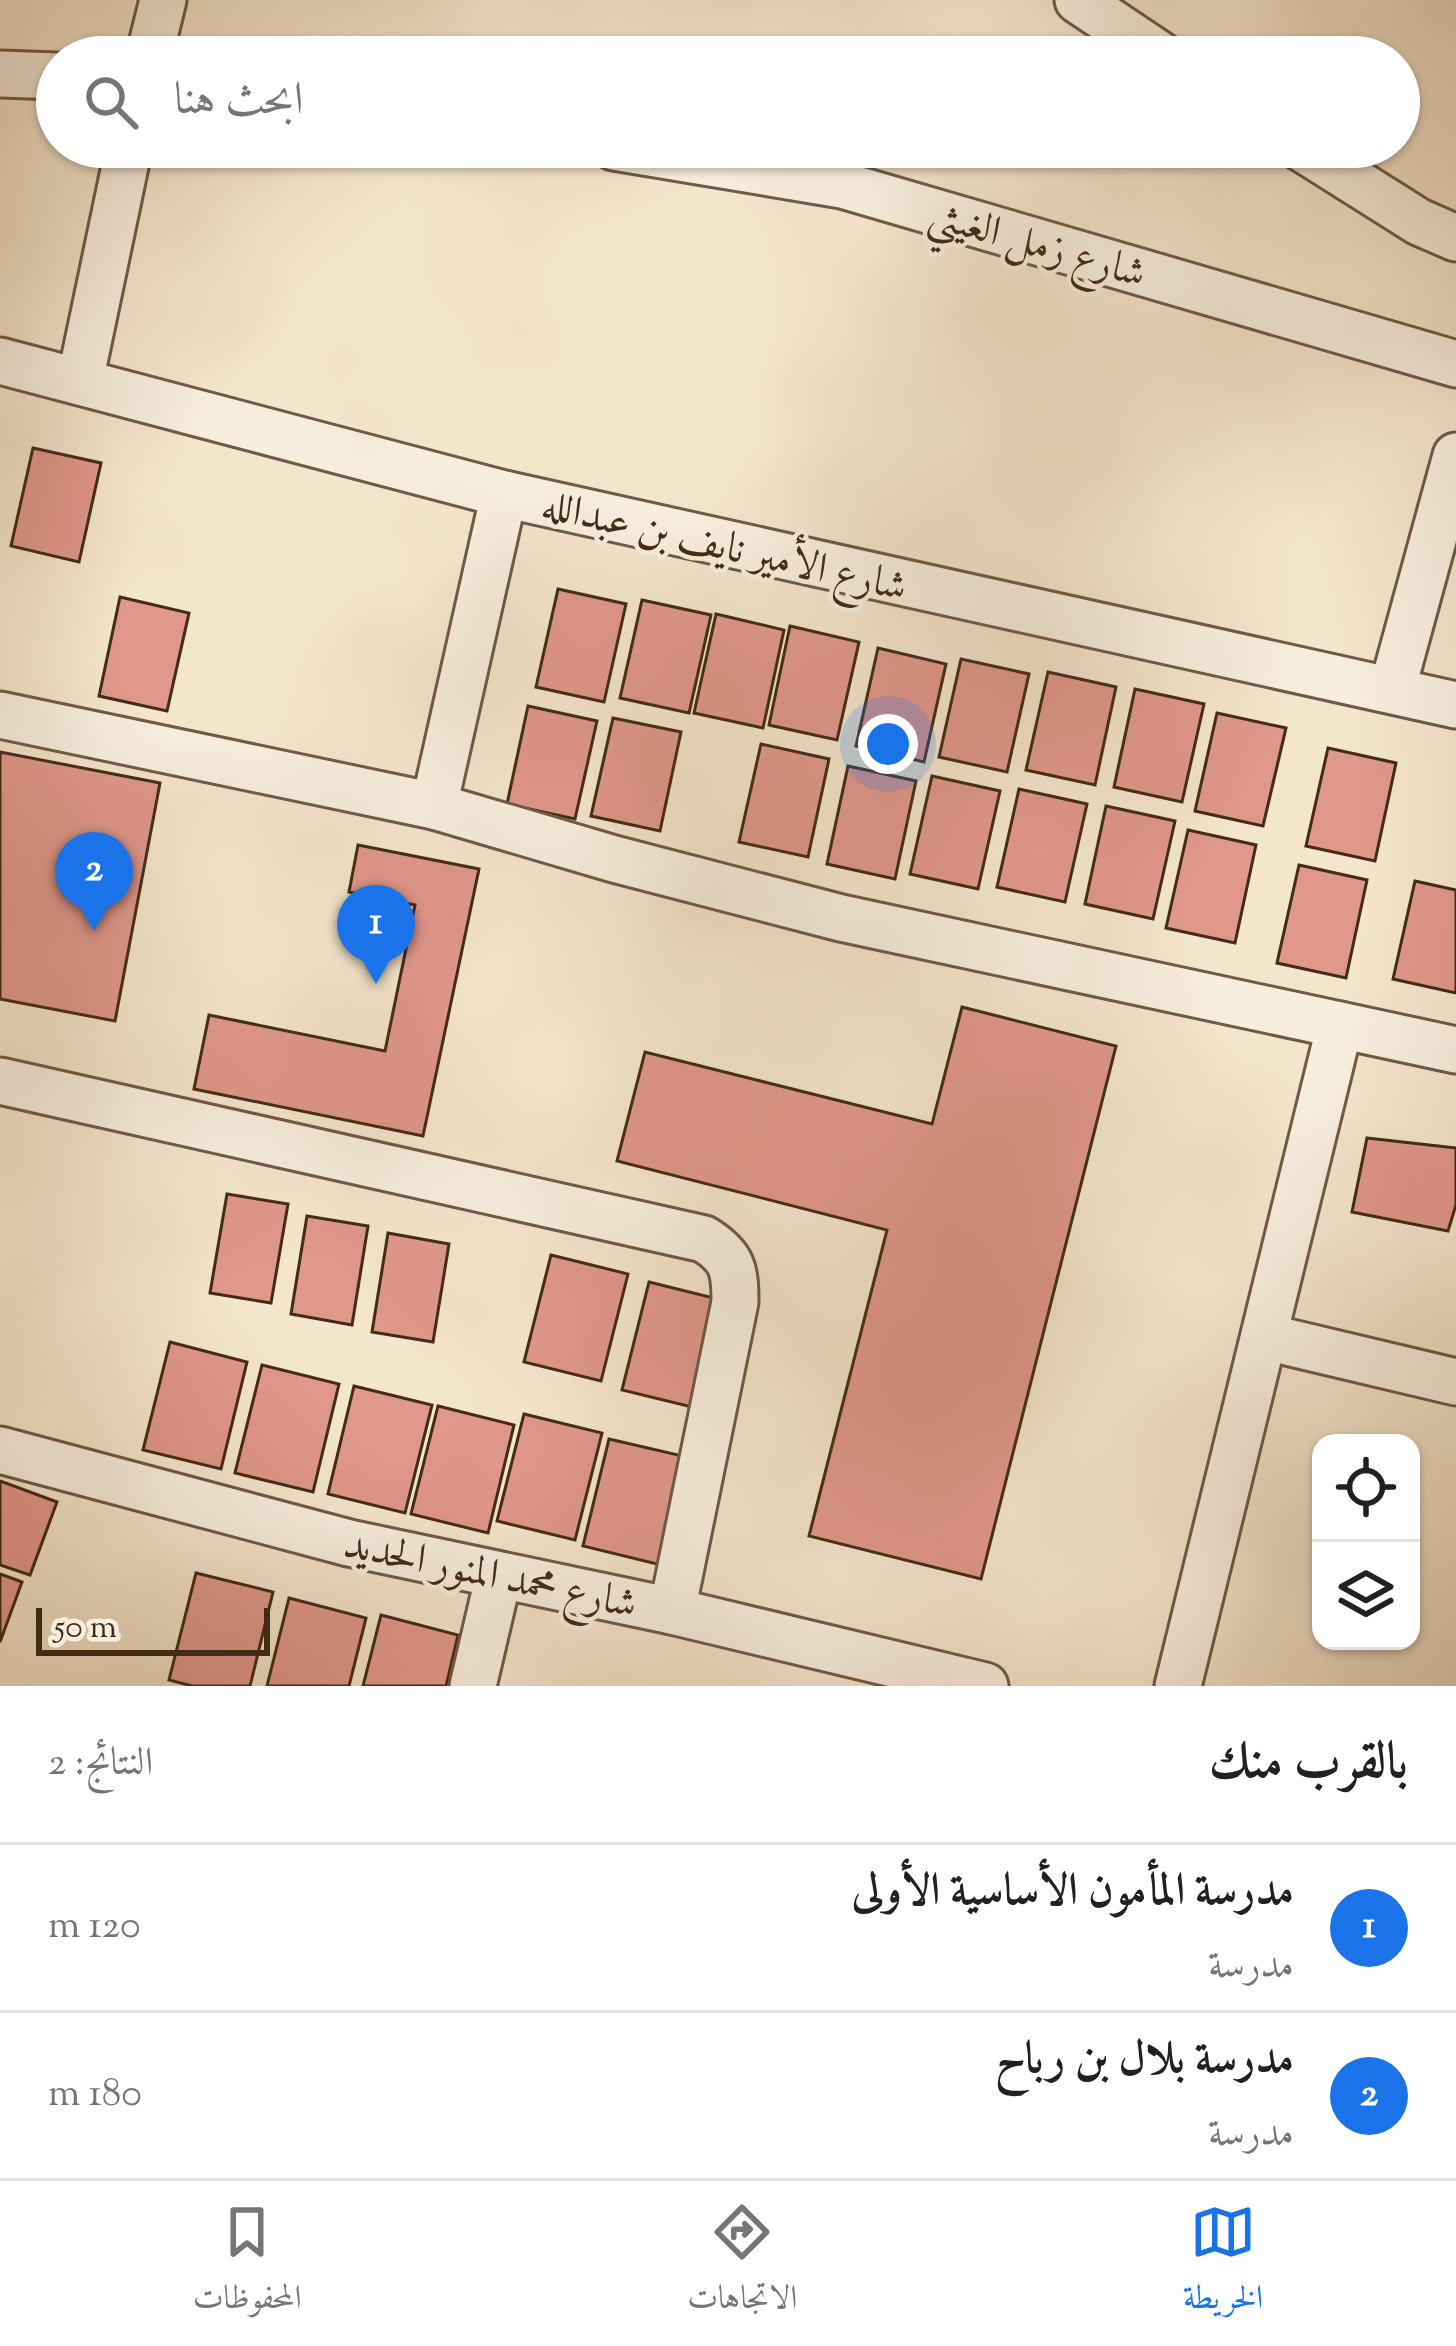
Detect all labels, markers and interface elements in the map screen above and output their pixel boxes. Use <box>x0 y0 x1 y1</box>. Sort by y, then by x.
search box <box>36 36 1420 168</box>
icon: search <box>78 69 144 135</box>
text: ابحث هنا <box>174 70 304 135</box>
street label: شارع زمل الغيثي <box>920 187 1152 311</box>
street label: شارع الأمير نايف بن عبدالله <box>535 476 913 621</box>
your location <box>858 714 918 774</box>
pin: 2 <box>55 832 133 931</box>
pin: 1 <box>337 885 415 984</box>
map controls <box>1312 1434 1420 1650</box>
button: locate <box>1312 1434 1420 1542</box>
street label: شارع محمد المنور الحديد <box>338 1517 642 1638</box>
button: layers <box>1312 1542 1420 1650</box>
scale bar <box>36 1602 270 1655</box>
text: 50 m <box>54 1605 117 1653</box>
text: بالقرب منك <box>1209 1728 1408 1801</box>
text: النتائج: 2 <box>48 1737 153 1793</box>
text: مدرسة المأمون الأساسية الأولى <box>851 1861 1294 1926</box>
text: 120 m <box>48 1900 141 1956</box>
text: 1 <box>1362 1900 1376 1956</box>
text: مدرسة <box>1208 1940 1294 1996</box>
text: مدرسة بلال بن رباح <box>995 2029 1294 2094</box>
text: 180 m <box>48 2068 142 2124</box>
text: 2 <box>1360 2068 1378 2124</box>
text: مدرسة <box>1208 2108 1294 2164</box>
tab: المحفوظات <box>193 2199 302 2329</box>
tab: الاتجاهات <box>687 2199 797 2329</box>
tab: الخريطة <box>1183 2199 1263 2329</box>

